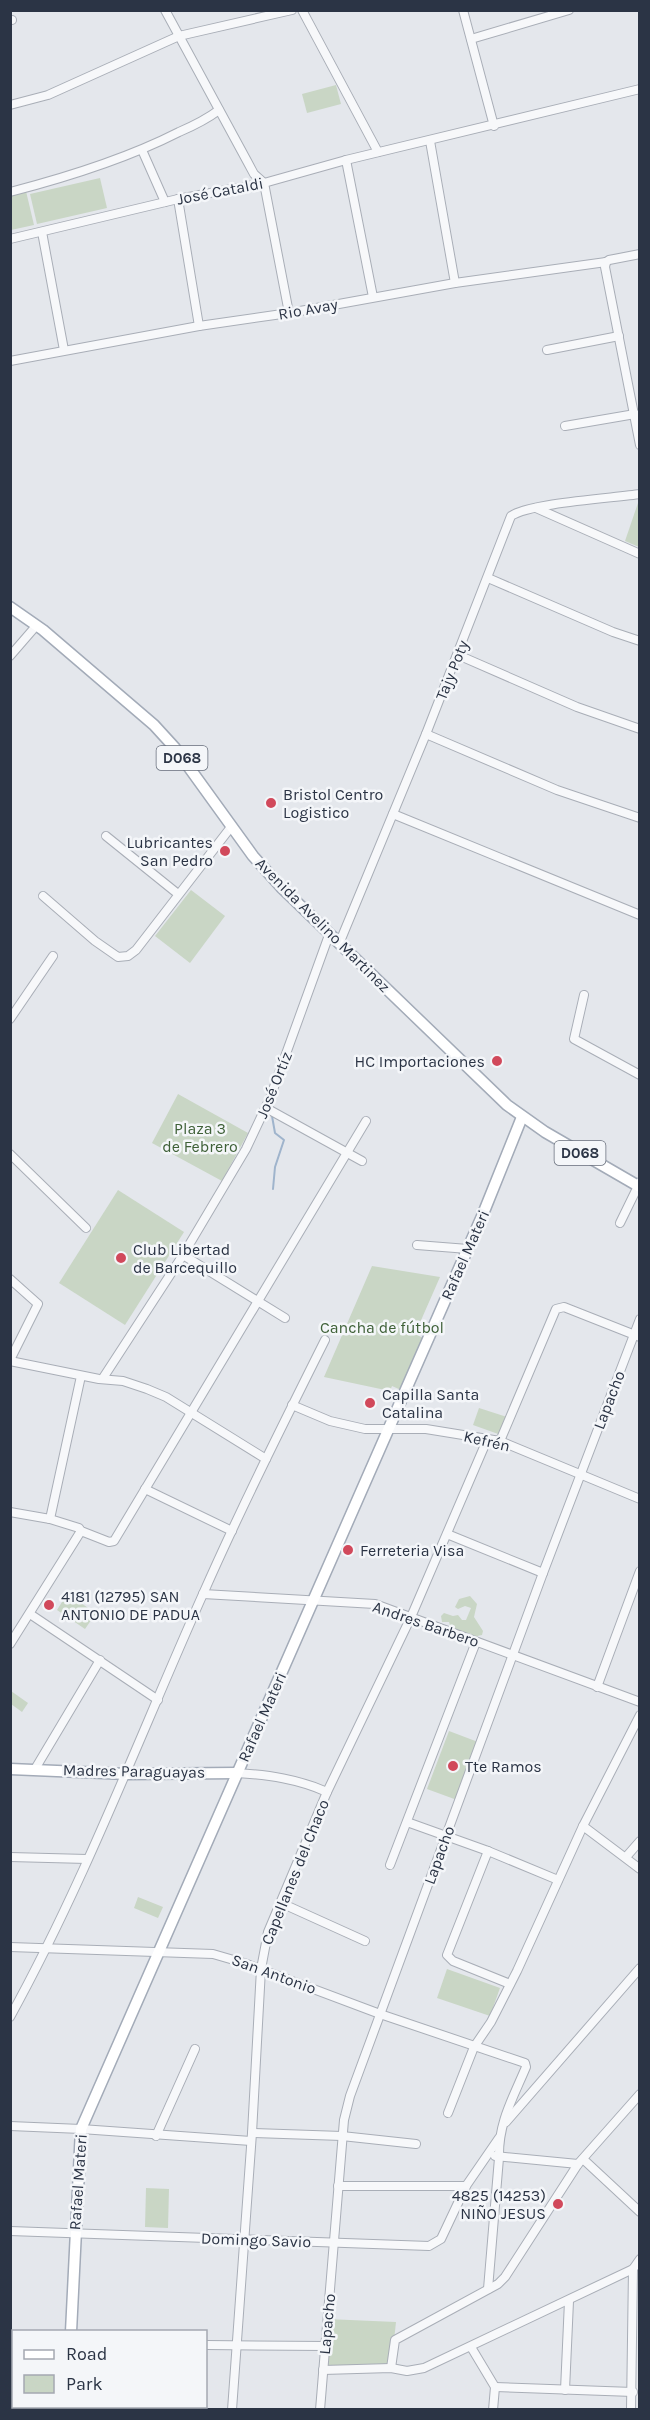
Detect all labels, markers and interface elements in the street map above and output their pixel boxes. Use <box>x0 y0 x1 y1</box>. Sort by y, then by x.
street label: José Cataldi <box>175 173 265 209</box>
street label: Rio Avay <box>277 294 340 324</box>
street label: Tajy Poty <box>431 637 473 703</box>
road number: D068 <box>156 746 207 770</box>
place label: Bristol Centro Logistico <box>283 785 383 822</box>
marker: Bristol Centro Logistico <box>264 796 278 810</box>
place label: Lubricantes San Pedro <box>126 833 213 870</box>
marker: Lubricantes San Pedro <box>218 844 232 858</box>
street label: Avenida Avelino Martinez <box>252 854 394 996</box>
street label: José Ortíz <box>252 1049 296 1121</box>
place label: HC Importaciones <box>354 1052 485 1071</box>
marker: HC Importaciones <box>490 1054 504 1068</box>
park label: Plaza 3 de Febrero <box>162 1119 238 1156</box>
road number: D068 <box>554 1141 606 1165</box>
street label: Rafael Materi <box>437 1207 493 1303</box>
place label: Club Libertad de Barcequillo <box>133 1240 237 1277</box>
marker: Club Libertad de Barcequillo <box>114 1251 128 1265</box>
park label: Cancha de fútbol <box>320 1318 444 1337</box>
street label: Lapacho <box>589 1368 629 1432</box>
place label: Capilla Santa Catalina <box>382 1385 479 1422</box>
marker: Capilla Santa Catalina <box>363 1396 377 1410</box>
street label: Kefrén <box>462 1426 512 1456</box>
place label: Ferreteria Visa <box>360 1541 464 1560</box>
marker: Ferreteria Visa <box>341 1543 355 1557</box>
place label: 4181 (12795) SAN ANTONIO DE PADUA <box>61 1587 200 1624</box>
street label: Andres Barbero <box>370 1597 482 1651</box>
marker: 4181 (12795) SAN ANTONIO DE PADUA <box>42 1598 56 1612</box>
street label: Rafael Materi <box>234 1669 290 1765</box>
place label: Tte Ramos <box>465 1757 542 1776</box>
marker: Tte Ramos <box>446 1759 460 1773</box>
street label: Madres Paraguayas <box>63 1760 205 1782</box>
street label: Capellanes del Chaco <box>257 1796 333 1948</box>
street label: Lapacho <box>420 1823 458 1887</box>
street label: San Antonio <box>229 1950 319 1998</box>
street label: Rafael Materi <box>65 2133 91 2231</box>
place label: 4825 (14253) NIÑO JESUS <box>452 2186 546 2223</box>
marker: 4825 (14253) NIÑO JESUS <box>551 2197 565 2211</box>
street label: Domingo Savio <box>201 2229 311 2251</box>
street label: Lapacho <box>315 2293 339 2355</box>
legend <box>12 2330 207 2408</box>
text: Road <box>66 2343 107 2365</box>
text: Park <box>66 2373 103 2395</box>

